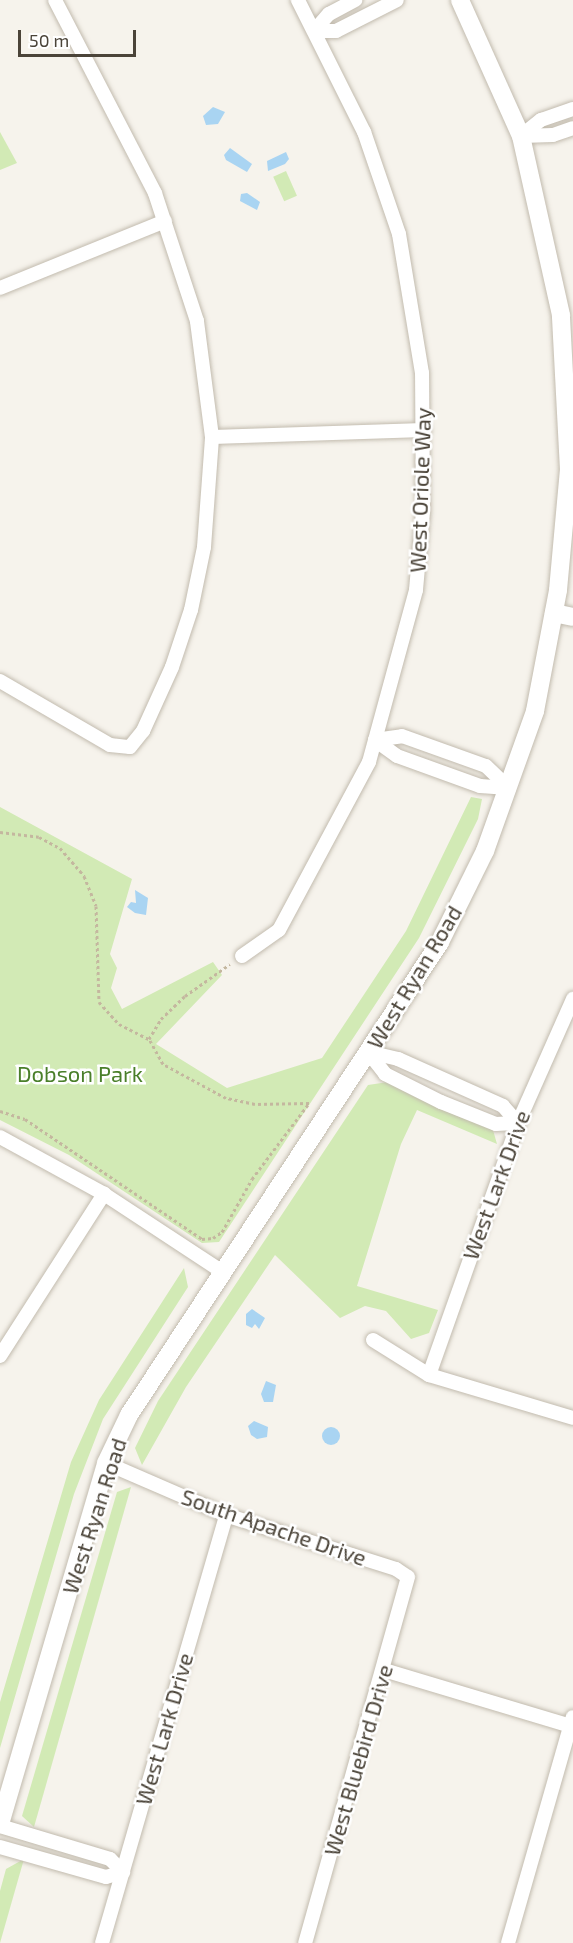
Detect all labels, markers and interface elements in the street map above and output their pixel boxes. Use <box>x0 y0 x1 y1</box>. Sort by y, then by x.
scale bar <box>21 18 140 56</box>
text: 50 m <box>29 29 69 51</box>
street label: West Oriole Way <box>404 407 436 573</box>
street label: West Ryan Road <box>361 901 467 1053</box>
park label: Dobson Park <box>17 1061 143 1087</box>
street label: West Lark Drive <box>457 1107 535 1263</box>
street label: West Ryan Road <box>56 1435 132 1597</box>
street label: South Apache Drive <box>178 1483 370 1571</box>
street label: West Lark Drive <box>130 1650 198 1808</box>
street label: West Bluebird Drive <box>318 1661 398 1859</box>

